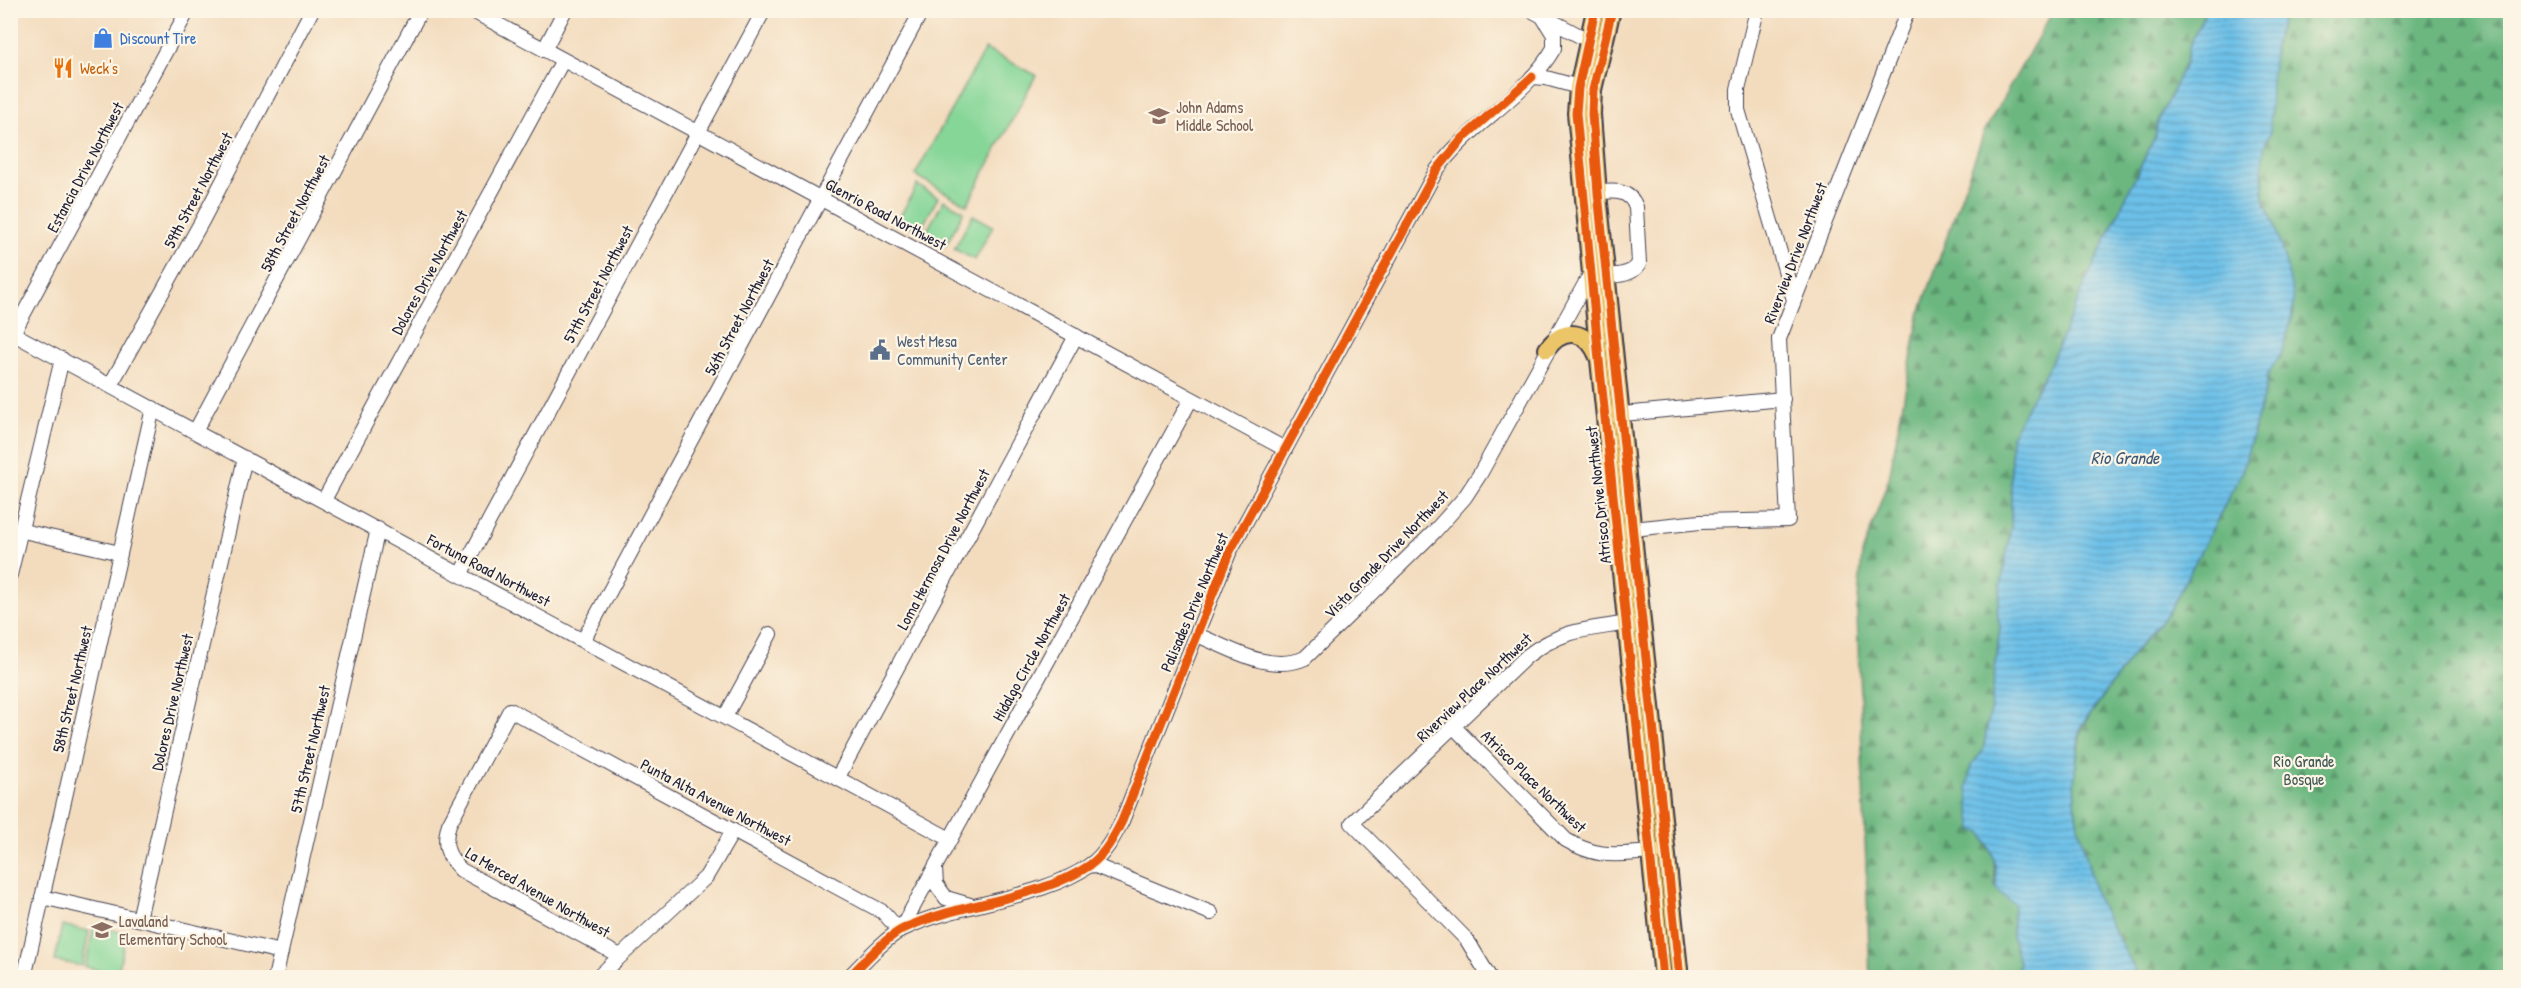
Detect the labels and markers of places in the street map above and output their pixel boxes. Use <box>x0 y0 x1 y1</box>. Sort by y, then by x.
shop icon: Discount Tire <box>91 26 115 50</box>
place label: Discount Tire <box>120 27 197 49</box>
restaurant icon: Weck's <box>51 56 75 80</box>
place label: Weck's <box>80 57 118 79</box>
place label: John Adams Middle School <box>1176 96 1254 136</box>
school or university icon: John Adams Middle School <box>1147 104 1171 128</box>
place label: West Mesa Community Center <box>897 330 1008 370</box>
public building icon: West Mesa Community Center <box>868 338 892 362</box>
place label: Lavaland Elementary School <box>119 910 228 950</box>
school or university icon: Lavaland Elementary School <box>90 918 114 942</box>

